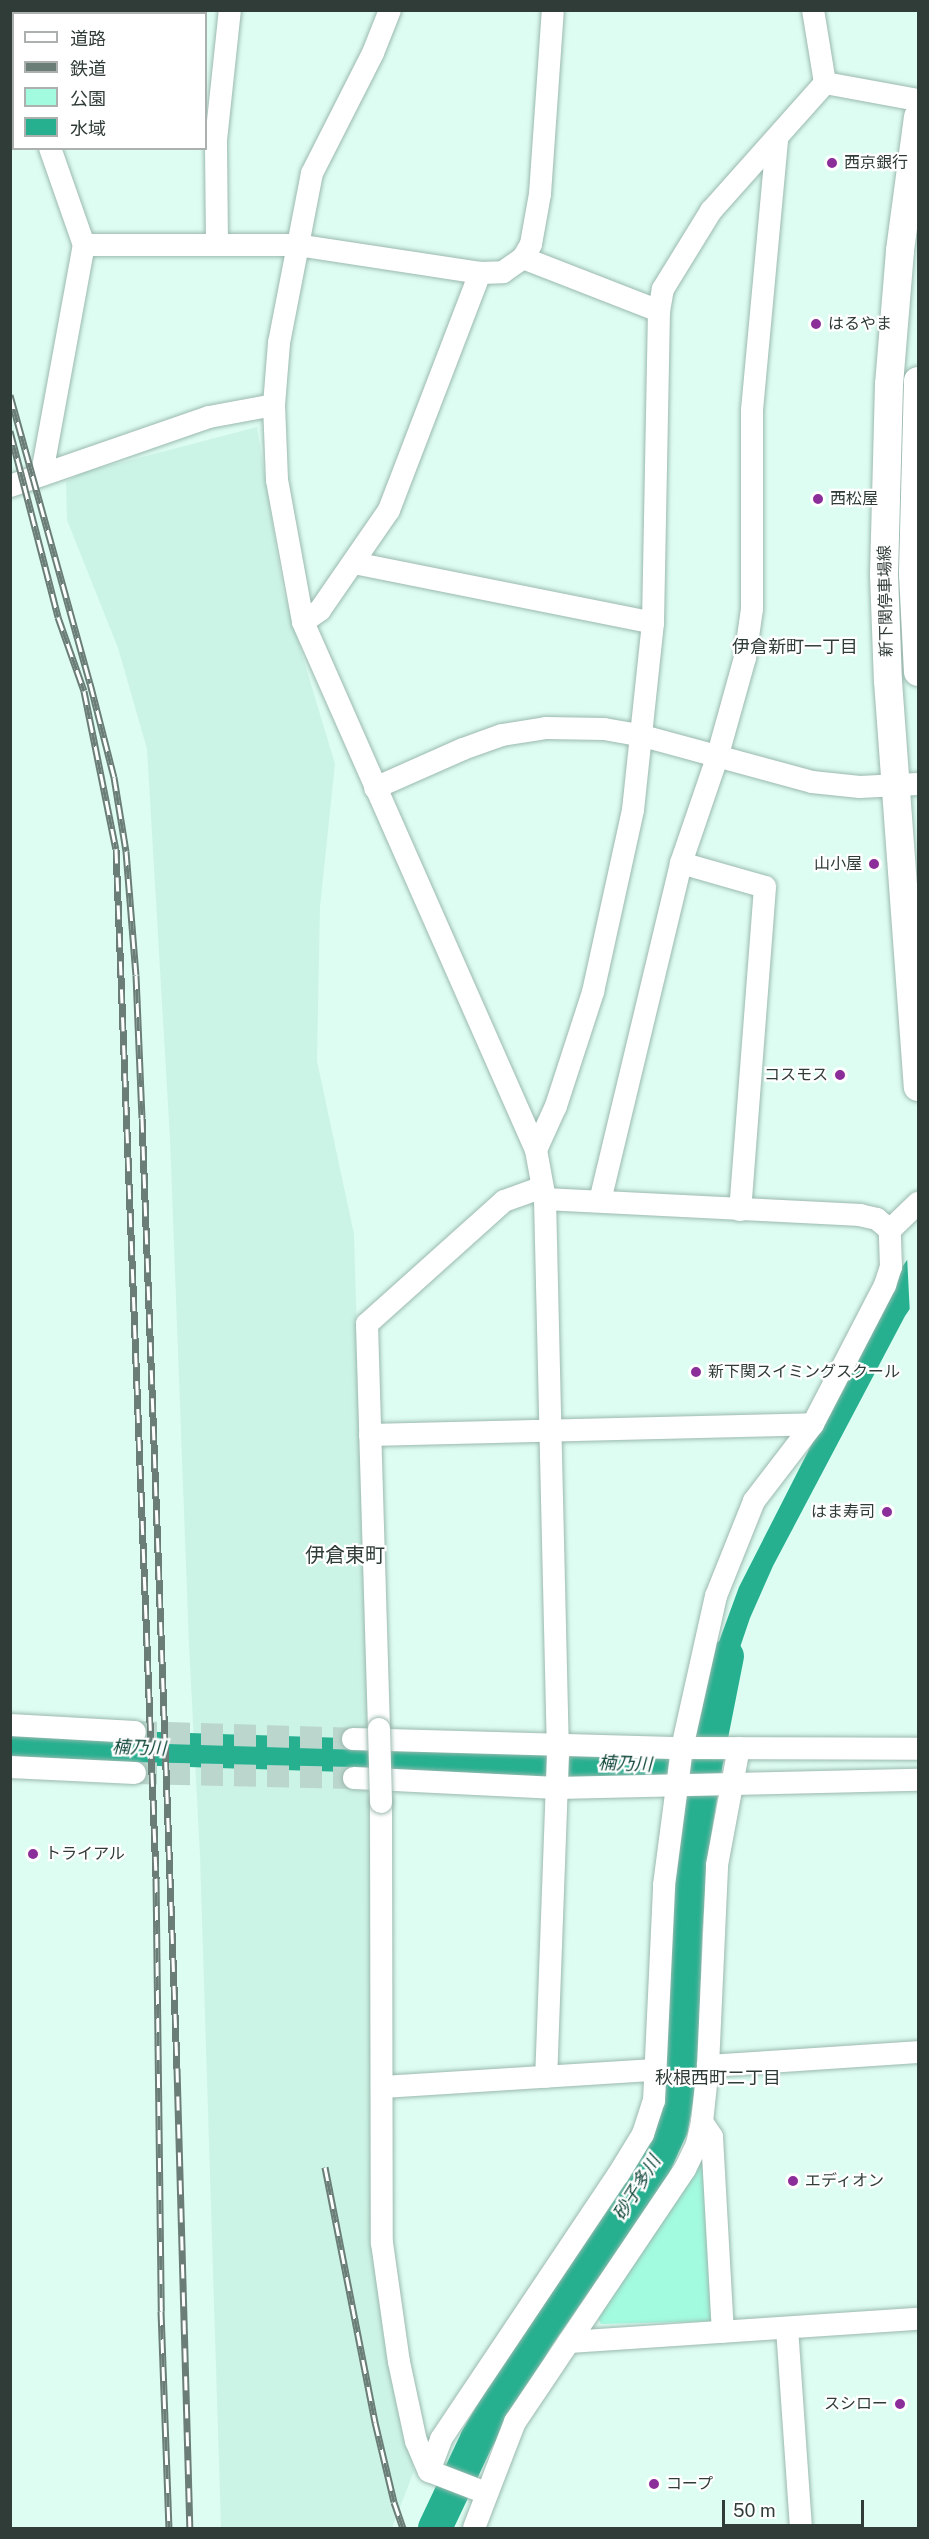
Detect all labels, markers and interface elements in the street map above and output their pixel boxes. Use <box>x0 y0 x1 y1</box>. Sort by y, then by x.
legend <box>12 12 207 150</box>
text: 道路 <box>70 28 106 49</box>
text: 鉄道 <box>70 58 106 79</box>
text: 公園 <box>70 88 106 109</box>
text: 水域 <box>70 118 106 139</box>
place label: 西京銀行 <box>844 153 908 173</box>
marker: 西京銀行 <box>825 156 839 170</box>
place label: はるやま <box>828 314 892 334</box>
marker: はるやま <box>809 317 823 331</box>
place label: 西松屋 <box>830 489 878 509</box>
marker: 西松屋 <box>811 492 825 506</box>
street label: 新下関停車場線 <box>875 545 897 657</box>
district label: 伊倉新町一丁目 <box>732 636 858 658</box>
place label: 山小屋 <box>814 854 862 874</box>
marker: 山小屋 <box>867 857 881 871</box>
place label: コスモス <box>764 1065 828 1085</box>
marker: コスモス <box>833 1068 847 1082</box>
place label: 新下関スイミングスクール <box>708 1362 900 1382</box>
marker: 新下関スイミングスクール <box>689 1365 703 1379</box>
place label: はま寿司 <box>811 1502 875 1522</box>
marker: はま寿司 <box>880 1505 894 1519</box>
district label: 伊倉東町 <box>305 1543 385 1567</box>
water label: 楠乃川 <box>112 1736 166 1760</box>
water label: 楠乃川 <box>598 1752 652 1776</box>
place label: トライアル <box>45 1844 125 1864</box>
marker: トライアル <box>26 1847 40 1861</box>
district label: 秋根西町二丁目 <box>655 2067 781 2089</box>
water label: 砂子多川 <box>609 2152 665 2224</box>
place label: エディオン <box>805 2171 885 2191</box>
marker: エディオン <box>786 2174 800 2188</box>
place label: スシロー <box>824 2394 888 2414</box>
marker: スシロー <box>893 2397 907 2411</box>
place label: コープ <box>666 2474 714 2494</box>
marker: コープ <box>647 2477 661 2491</box>
scale bar <box>725 2488 868 2526</box>
text: 50 m <box>733 2500 776 2521</box>

